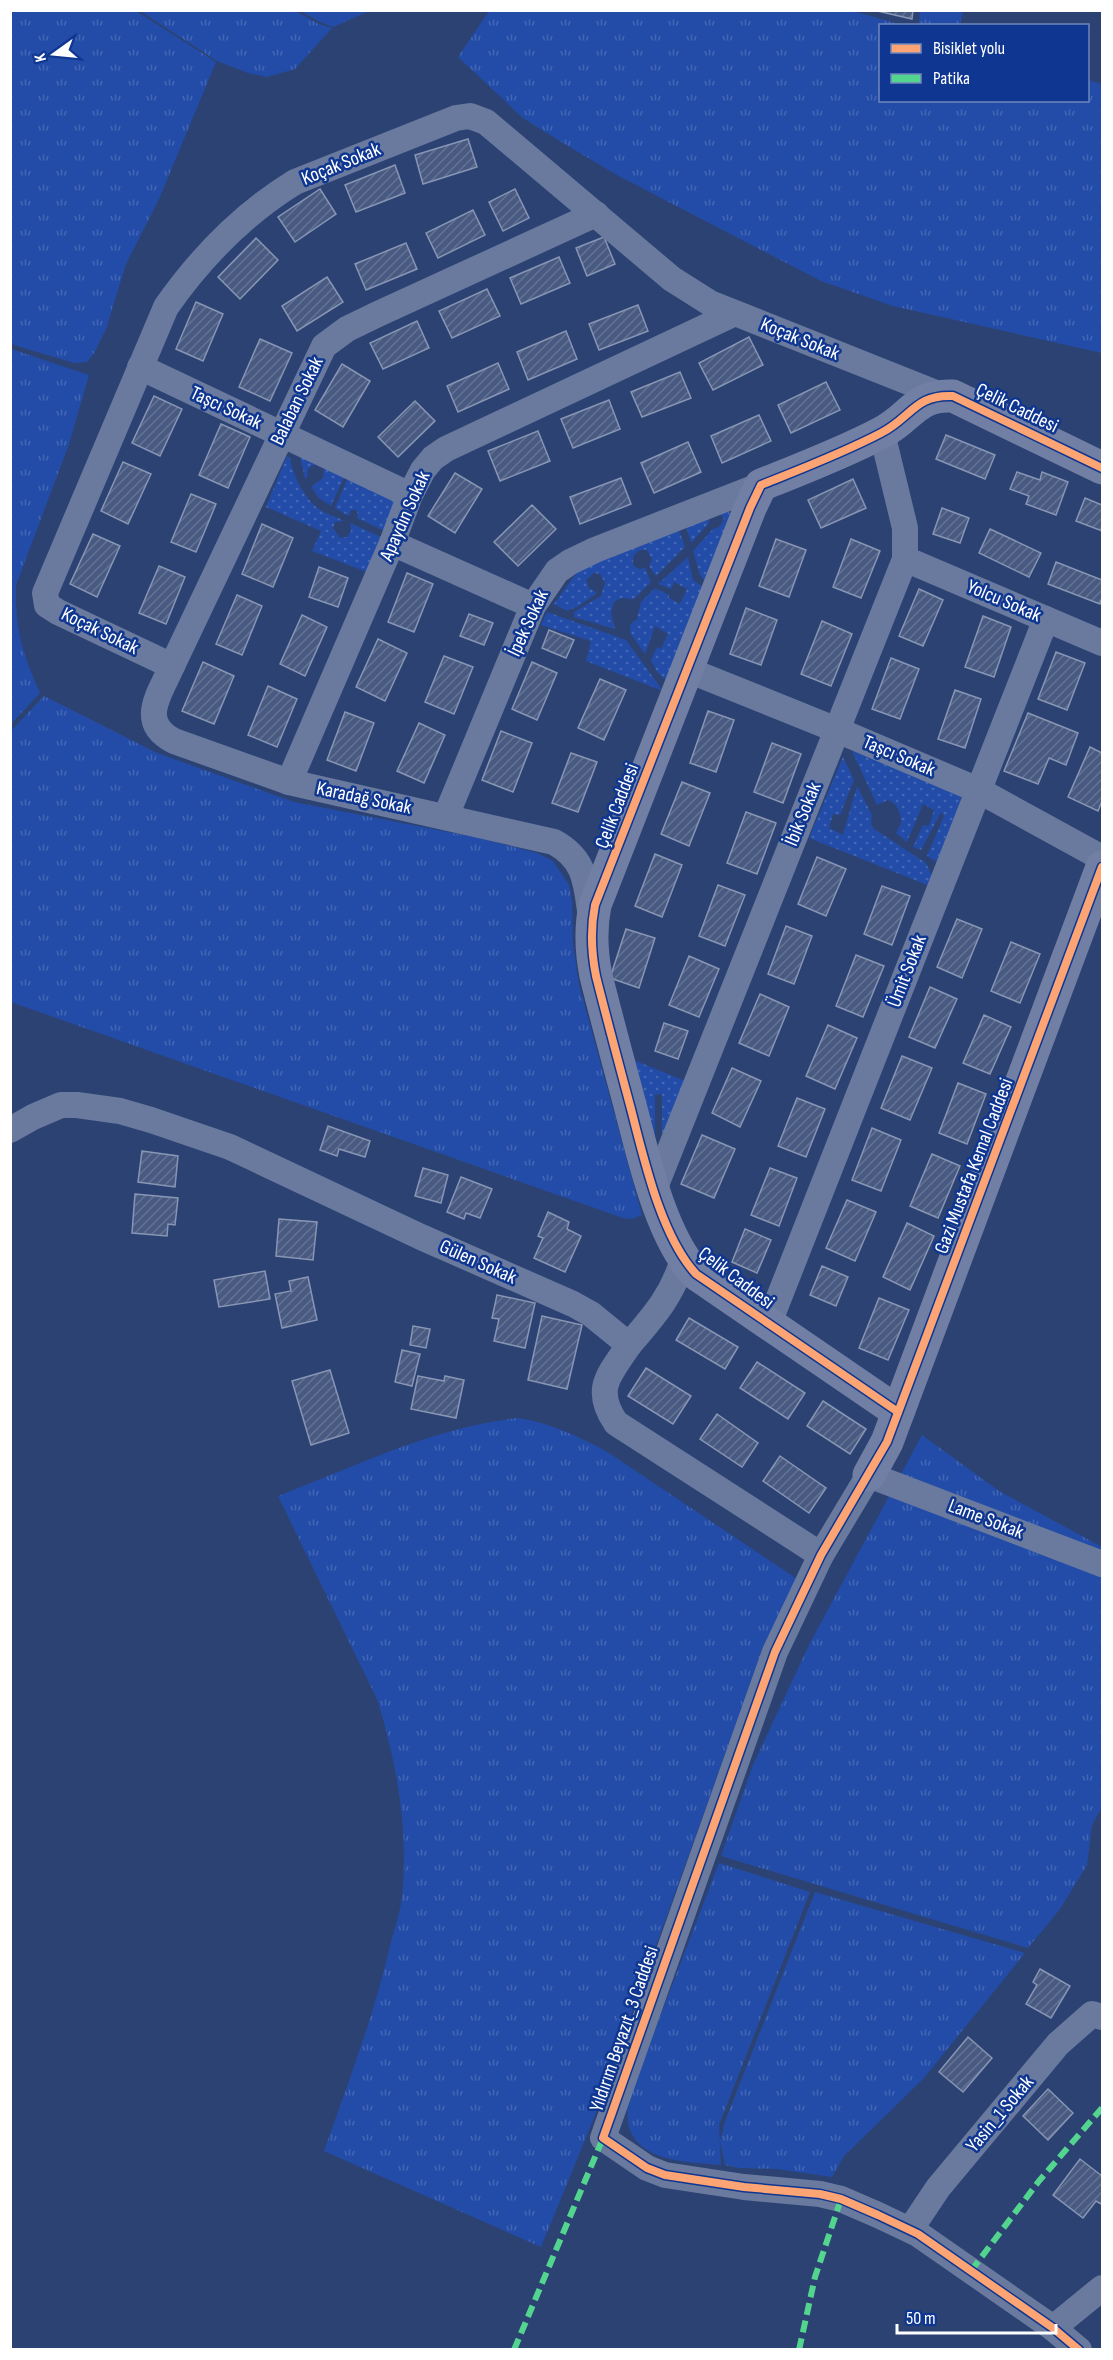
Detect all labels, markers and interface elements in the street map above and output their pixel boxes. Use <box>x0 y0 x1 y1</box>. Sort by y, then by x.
north arrow <box>24 24 84 84</box>
legend <box>879 24 1089 102</box>
text: Bisiklet yolu <box>933 38 1005 59</box>
text: K <box>31 51 51 64</box>
text: Patika <box>933 68 970 89</box>
street label: Koçak Sokak <box>298 137 384 191</box>
street label: Koçak Sokak <box>757 312 843 366</box>
street label: Balaban Sokak <box>265 352 329 449</box>
street label: Çelik Caddesi <box>972 378 1062 438</box>
street label: Taşcı Sokak <box>186 381 266 435</box>
street label: Apaydın Sokak <box>374 467 436 566</box>
street label: Yolcu Sokak <box>963 575 1045 628</box>
street label: İpek Sokak <box>502 585 554 660</box>
street label: Koçak Sokak <box>57 602 143 660</box>
street label: Taşcı Sokak <box>859 730 939 782</box>
street label: Çelik Caddesi <box>590 760 644 852</box>
street label: Karadağ Sokak <box>314 776 414 820</box>
street label: İbik Sokak <box>779 778 827 849</box>
street label: Ümit Sokak <box>882 931 932 1011</box>
street label: Gazi Mustafa Kemal Caddesi <box>929 1075 1019 1257</box>
street label: Gülen Sokak <box>436 1234 521 1290</box>
street label: Çelik Caddesi <box>693 1242 779 1314</box>
street label: Lame Sokak <box>945 1494 1028 1544</box>
street label: Yıldırım Beyazıt_3 Caddesi <box>584 1943 664 2115</box>
street label: Yasin_1 Sokak <box>961 2071 1039 2157</box>
scale bar <box>897 2297 1056 2335</box>
text: 50 m <box>906 2308 936 2329</box>

